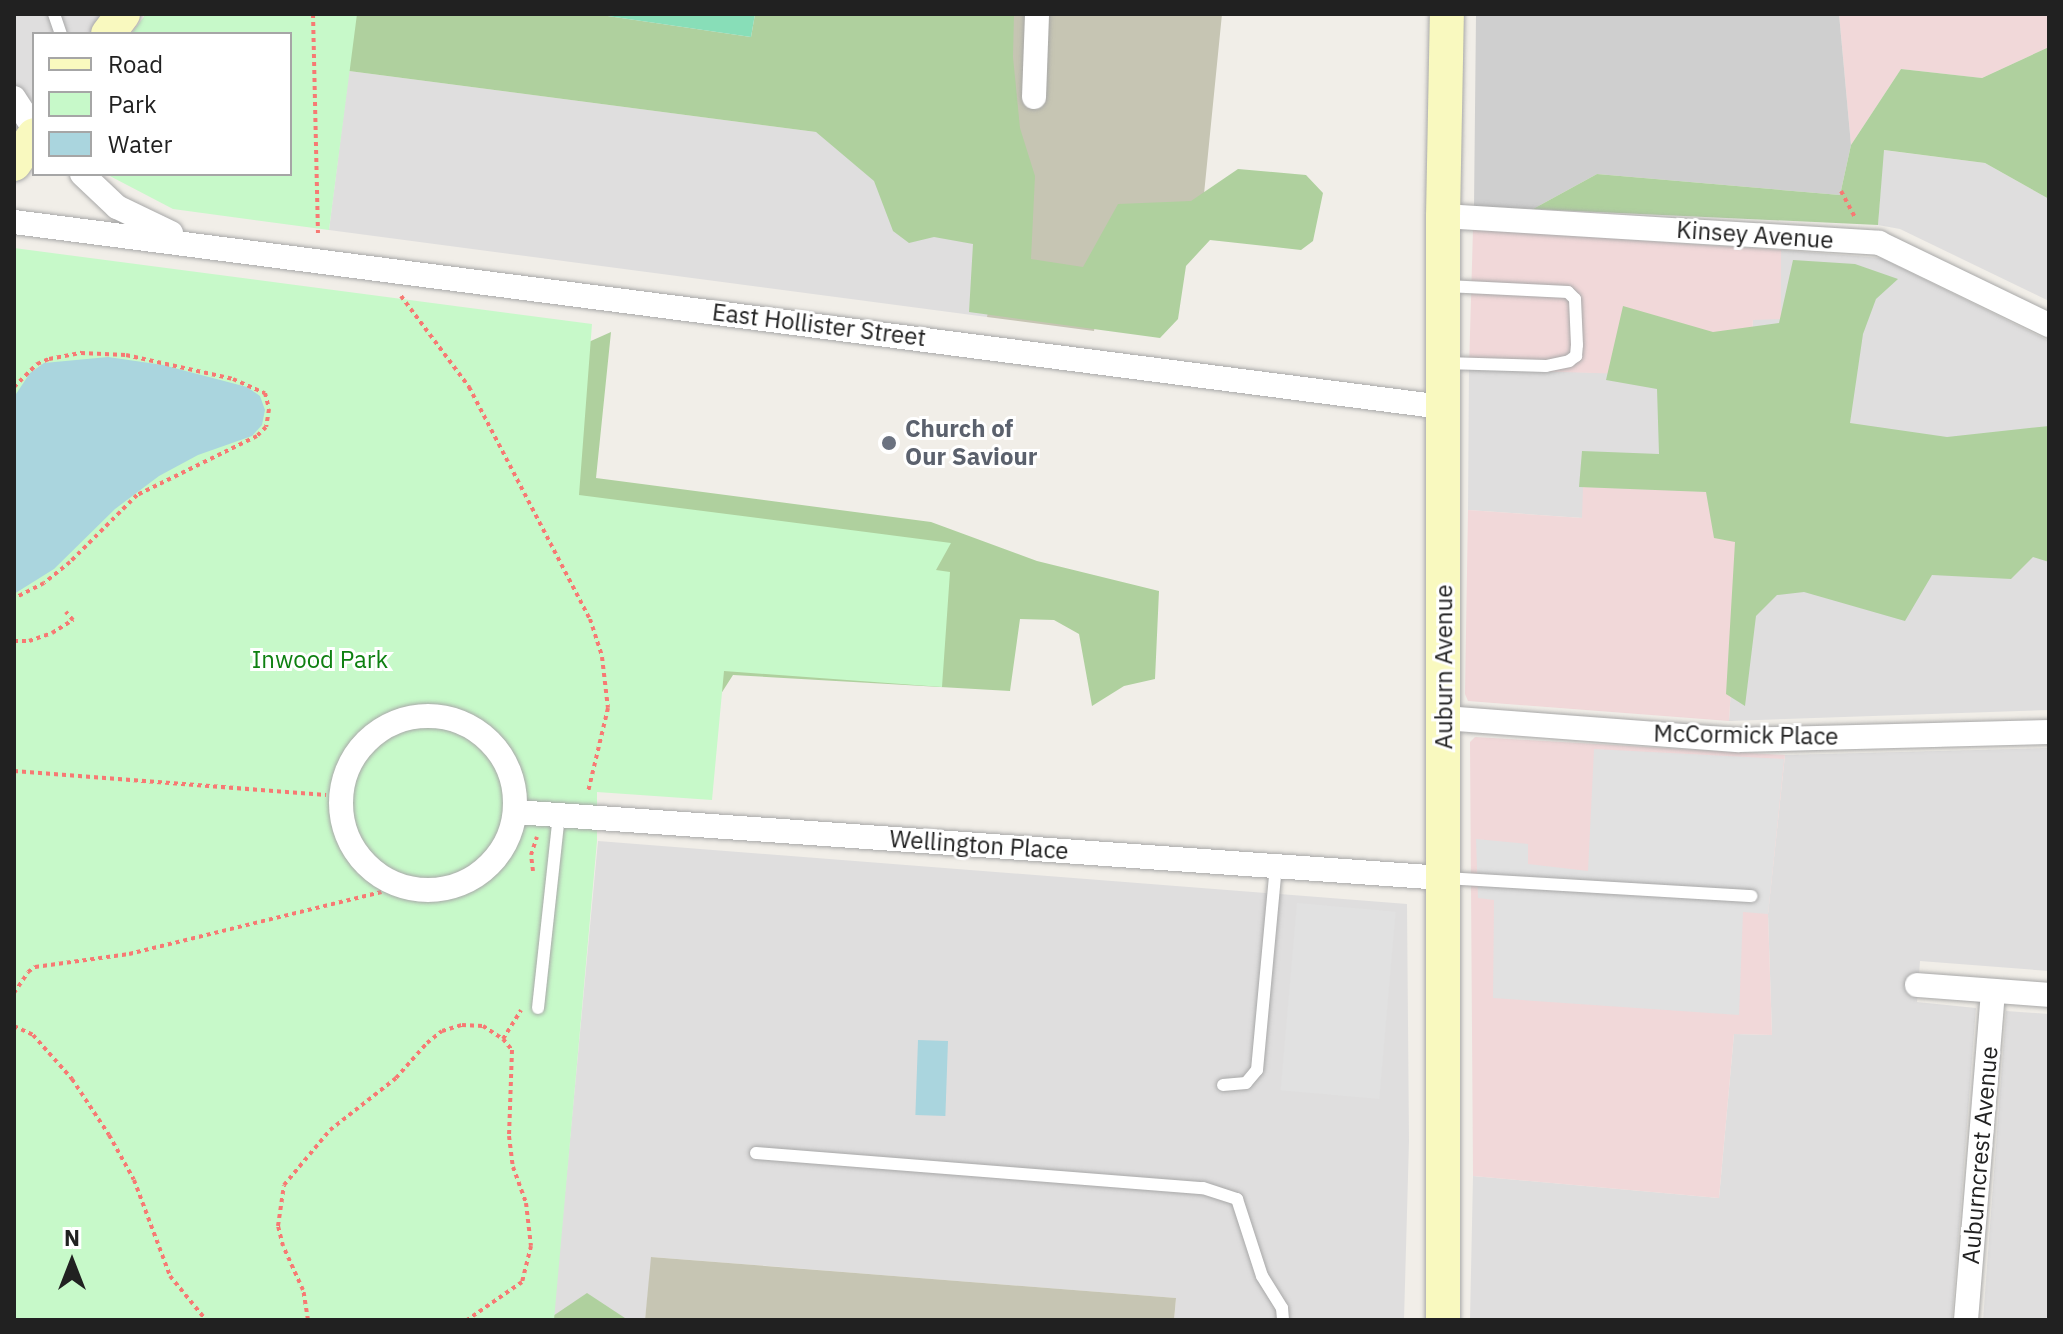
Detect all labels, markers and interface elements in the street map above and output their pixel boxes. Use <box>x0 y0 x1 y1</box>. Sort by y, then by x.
legend <box>32 32 292 176</box>
text: Road <box>108 48 163 80</box>
text: Park <box>108 88 157 120</box>
text: Water <box>108 128 172 160</box>
street label: Kinsey Avenue <box>1676 215 1834 255</box>
street label: East Hollister Street <box>711 298 927 352</box>
place label: Church of Our Saviour <box>905 415 1038 471</box>
marker: Church of Our Saviour <box>880 434 898 452</box>
street label: Auburn Avenue <box>1430 585 1458 749</box>
park label: Inwood Park <box>252 646 388 674</box>
street label: McCormick Place <box>1653 719 1839 751</box>
street label: Wellington Place <box>888 824 1070 866</box>
street label: Auburncrest Avenue <box>1956 1045 2004 1265</box>
north arrow <box>32 1222 112 1302</box>
text: N <box>64 1223 80 1252</box>

